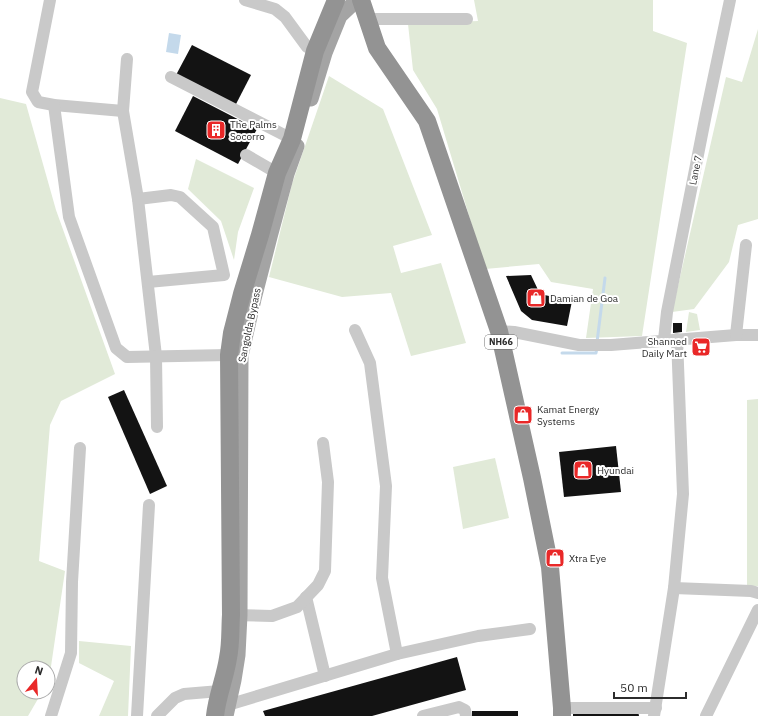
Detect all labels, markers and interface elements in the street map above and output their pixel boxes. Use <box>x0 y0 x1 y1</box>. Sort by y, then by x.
place label: The Palms Socorro <box>230 118 277 143</box>
building icon: The Palms Socorro <box>205 119 227 141</box>
street label: Lane 7 <box>686 154 705 186</box>
street label: Sangolda Bypass <box>235 286 264 364</box>
shop icon: Damian de Goa <box>525 287 547 309</box>
place label: Damian de Goa <box>550 292 619 305</box>
road number: NH66 <box>485 335 517 349</box>
place label: Shanned Daily Mart <box>642 335 687 360</box>
supermarket icon: Shanned Daily Mart <box>690 336 712 358</box>
place label: Kamat Energy Systems <box>537 403 599 428</box>
shop icon: Kamat Energy Systems <box>512 404 534 426</box>
shop icon: Hyundai <box>572 459 594 481</box>
place label: Hyundai <box>597 464 634 477</box>
shop icon: Xtra Eye <box>544 547 566 569</box>
place label: Xtra Eye <box>569 552 607 565</box>
north arrow <box>16 660 56 700</box>
text: N <box>33 663 45 678</box>
scale bar <box>614 674 686 700</box>
text: 50 m <box>620 680 648 695</box>

